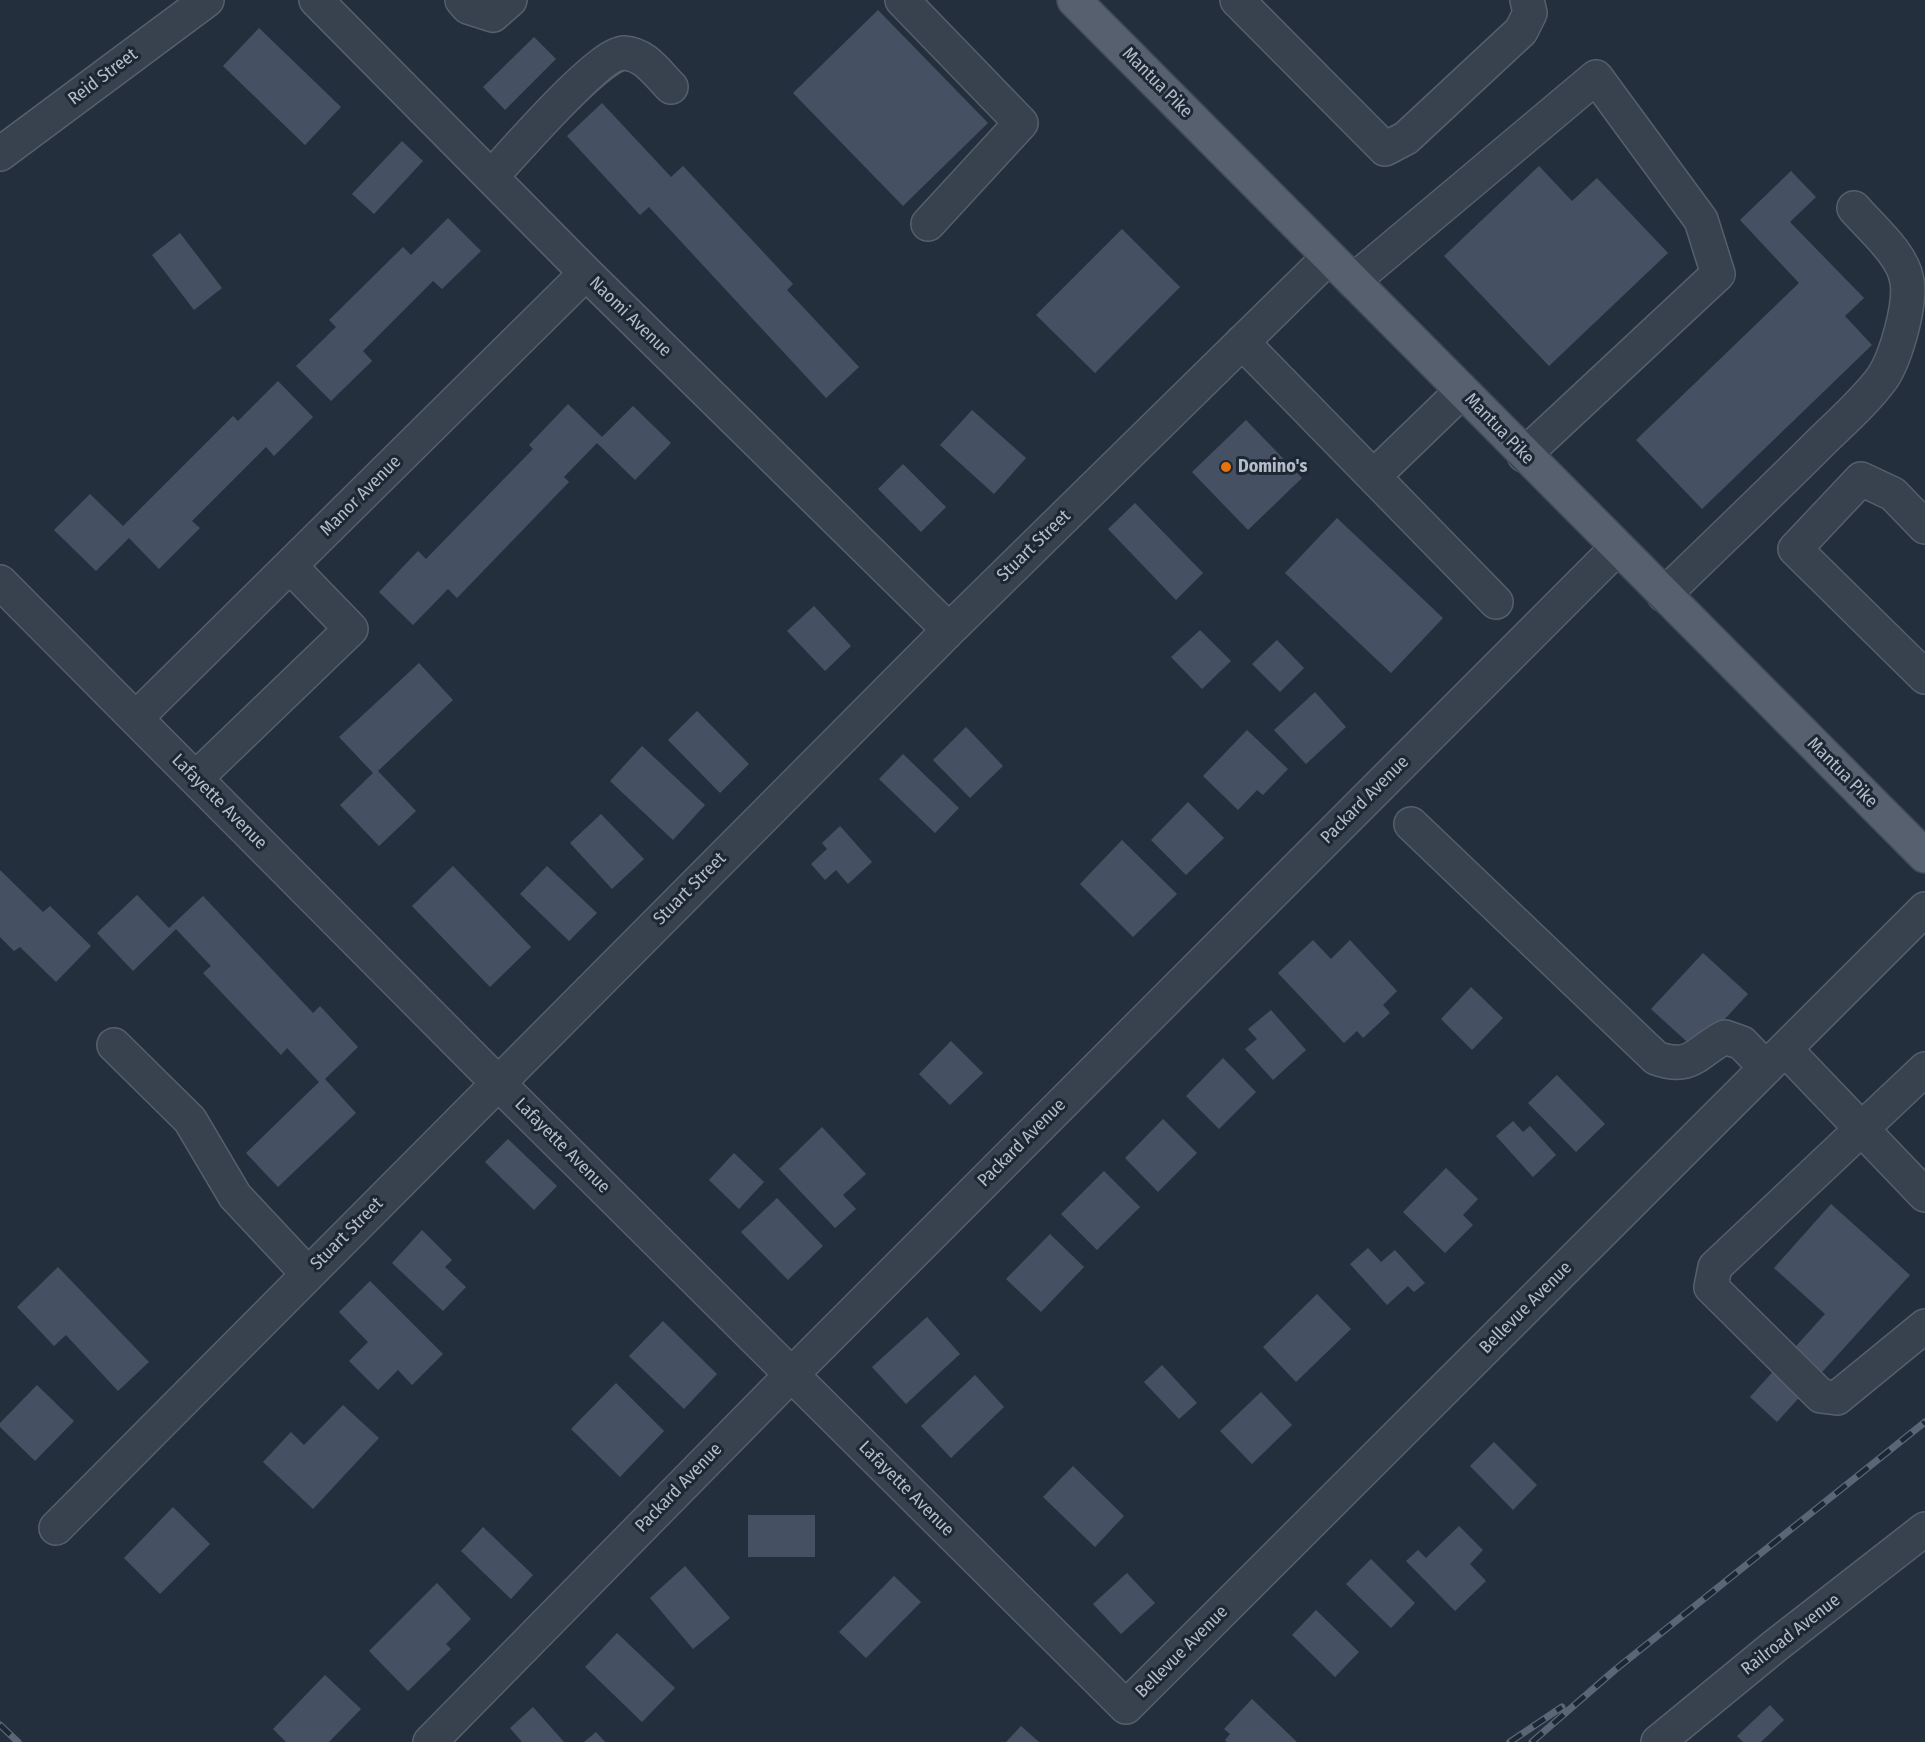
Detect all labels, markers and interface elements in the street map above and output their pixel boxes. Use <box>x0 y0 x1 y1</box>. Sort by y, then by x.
street label: Mantua Pike <box>1117 43 1197 123</box>
street label: Reid Street <box>64 44 142 110</box>
street label: Naomi Avenue <box>584 272 676 362</box>
street label: Mantua Pike <box>1460 389 1538 469</box>
street label: Manor Avenue <box>316 451 406 541</box>
place label: Domino's <box>1238 456 1307 478</box>
marker: Domino's <box>1219 460 1233 474</box>
street label: Stuart Street <box>993 506 1075 586</box>
street label: Mantua Pike <box>1802 733 1882 813</box>
street label: Lafayette Avenue <box>167 750 271 854</box>
street label: Packard Avenue <box>1316 751 1414 849</box>
street label: Stuart Street <box>649 848 731 930</box>
street label: Lafayette Avenue <box>510 1094 614 1198</box>
street label: Packard Avenue <box>973 1094 1071 1192</box>
street label: Stuart Street <box>306 1193 388 1275</box>
street label: Bellevue Avenue <box>1475 1257 1577 1359</box>
street label: Lafayette Avenue <box>854 1437 958 1541</box>
street label: Packard Avenue <box>631 1439 727 1537</box>
street label: Railroad Avenue <box>1737 1590 1845 1680</box>
street label: Bellevue Avenue <box>1131 1601 1233 1703</box>

